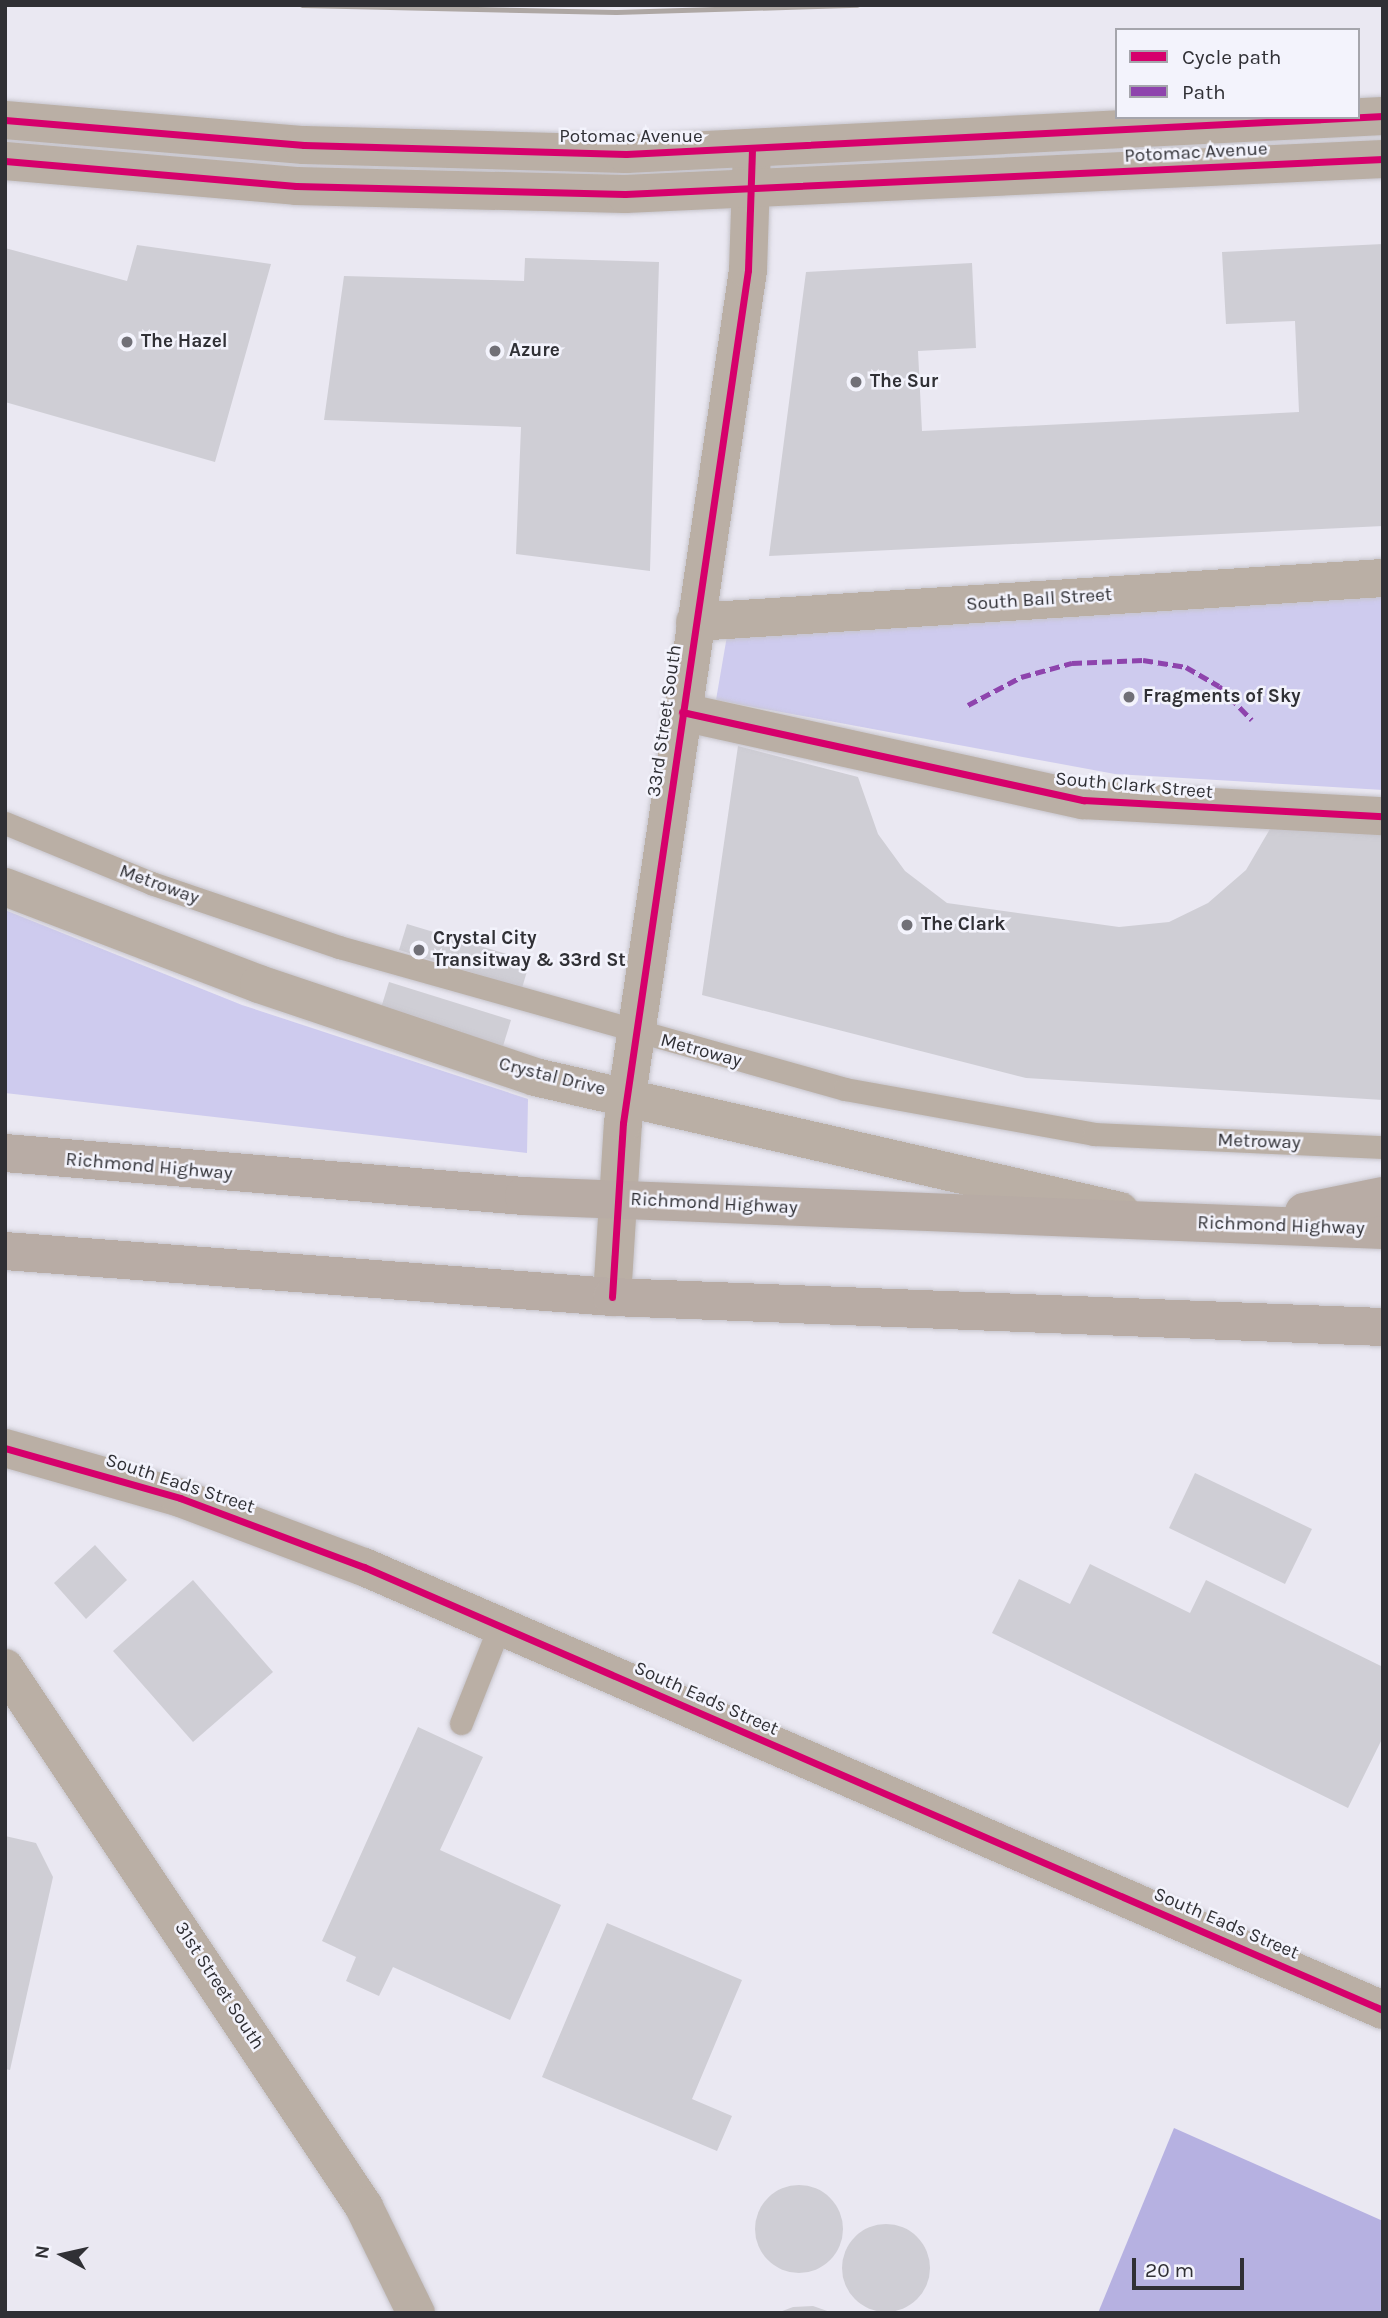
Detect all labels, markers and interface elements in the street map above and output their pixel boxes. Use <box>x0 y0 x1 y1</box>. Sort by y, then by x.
legend <box>1115 28 1360 119</box>
text: Cycle path <box>1182 45 1282 69</box>
text: Path <box>1182 80 1226 104</box>
street label: Potomac Avenue <box>559 126 703 148</box>
street label: Potomac Avenue <box>1124 138 1268 168</box>
place label: The Hazel <box>141 331 228 353</box>
marker: The Hazel <box>119 334 135 350</box>
place label: Azure <box>509 340 560 362</box>
marker: Azure <box>487 343 503 359</box>
place label: The Sur <box>870 371 938 393</box>
marker: The Sur <box>848 374 864 390</box>
street label: South Ball Street <box>965 584 1113 616</box>
street label: 33rd Street South <box>643 643 687 799</box>
place label: Fragments of Sky <box>1143 686 1301 708</box>
marker: Fragments of Sky <box>1121 689 1137 705</box>
street label: South Clark Street <box>1054 768 1214 804</box>
street label: Metroway <box>116 860 202 910</box>
place label: The Clark <box>921 914 1005 936</box>
marker: The Clark <box>899 917 915 933</box>
place label: Crystal City Transitway & 33rd St <box>433 928 626 972</box>
marker: Crystal City Transitway & 33rd St <box>411 942 427 958</box>
street label: Metroway <box>658 1029 744 1073</box>
street label: Crystal Drive <box>496 1053 608 1101</box>
street label: Metroway <box>1217 1129 1301 1155</box>
street label: Richmond Highway <box>65 1148 233 1186</box>
street label: Richmond Highway <box>630 1188 798 1220</box>
street label: Richmond Highway <box>1197 1212 1365 1240</box>
street label: South Eads Street <box>103 1449 257 1519</box>
street label: South Eads Street <box>630 1657 782 1741</box>
street label: South Eads Street <box>1150 1883 1302 1965</box>
street label: 31st Street South <box>169 1918 269 2054</box>
north arrow <box>28 2220 98 2290</box>
text: N <box>30 2244 54 2260</box>
scale bar <box>1136 2244 1248 2288</box>
text: 20 m <box>1145 2258 1194 2282</box>

